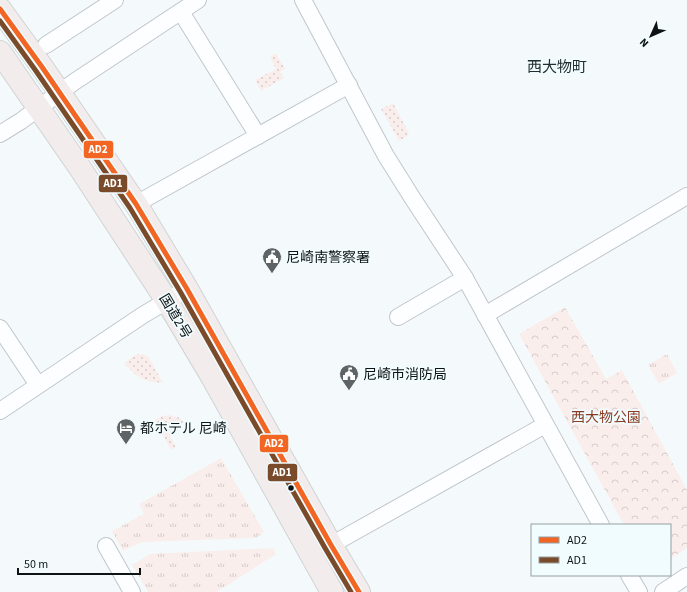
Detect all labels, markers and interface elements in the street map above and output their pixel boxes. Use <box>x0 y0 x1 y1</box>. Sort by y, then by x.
north arrow <box>631 16 671 56</box>
text: N <box>636 35 652 51</box>
district label: 西大物町 <box>527 57 587 78</box>
line badge: AD2 <box>83 140 114 159</box>
text: AD2 <box>87 142 108 157</box>
line badge: AD1 <box>98 174 128 193</box>
text: AD1 <box>102 176 123 191</box>
public building icon: 尼崎南警察署 <box>261 246 283 274</box>
place label: 尼崎南警察署 <box>286 248 370 268</box>
street label: 国道2号 <box>154 290 196 343</box>
public building icon: 尼崎市消防局 <box>338 363 360 391</box>
place label: 尼崎市消防局 <box>363 365 447 385</box>
park label: 西大物公園 <box>571 408 641 428</box>
hotel icon: 都ホテル 尼崎 <box>115 417 137 445</box>
place label: 都ホテル 尼崎 <box>140 419 227 439</box>
line badge: AD2 <box>259 434 289 453</box>
text: AD2 <box>263 436 284 451</box>
line badge: AD1 <box>267 463 298 482</box>
text: AD1 <box>271 465 292 480</box>
unlabelled marker <box>286 483 296 493</box>
legend <box>531 524 671 576</box>
text: AD2 <box>567 532 587 549</box>
scale bar <box>18 550 140 576</box>
text: AD1 <box>567 552 587 569</box>
text: 50 m <box>24 556 48 573</box>

